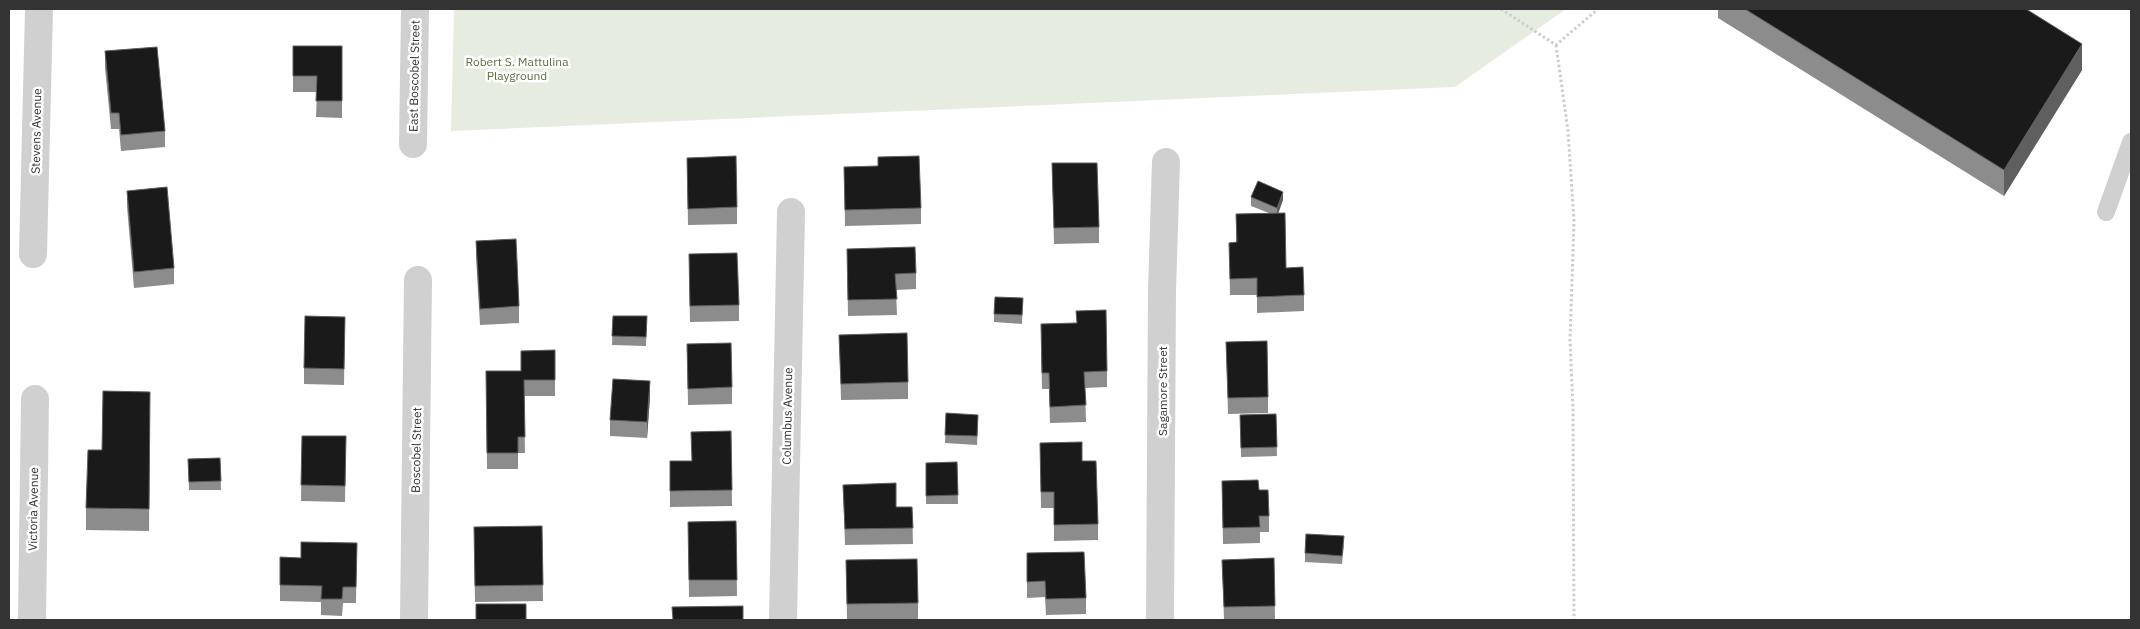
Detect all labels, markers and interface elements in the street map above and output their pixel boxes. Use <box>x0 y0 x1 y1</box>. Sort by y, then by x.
street label: East Boscobel Street <box>406 20 422 132</box>
park label: Robert S. Mattulina Playground <box>465 54 569 83</box>
street label: Stevens Avenue <box>28 88 44 174</box>
street label: Sagamore Street <box>1155 346 1170 436</box>
street label: Columbus Avenue <box>779 367 795 465</box>
street label: Boscobel Street <box>408 407 424 493</box>
street label: Victoria Avenue <box>25 466 41 551</box>

